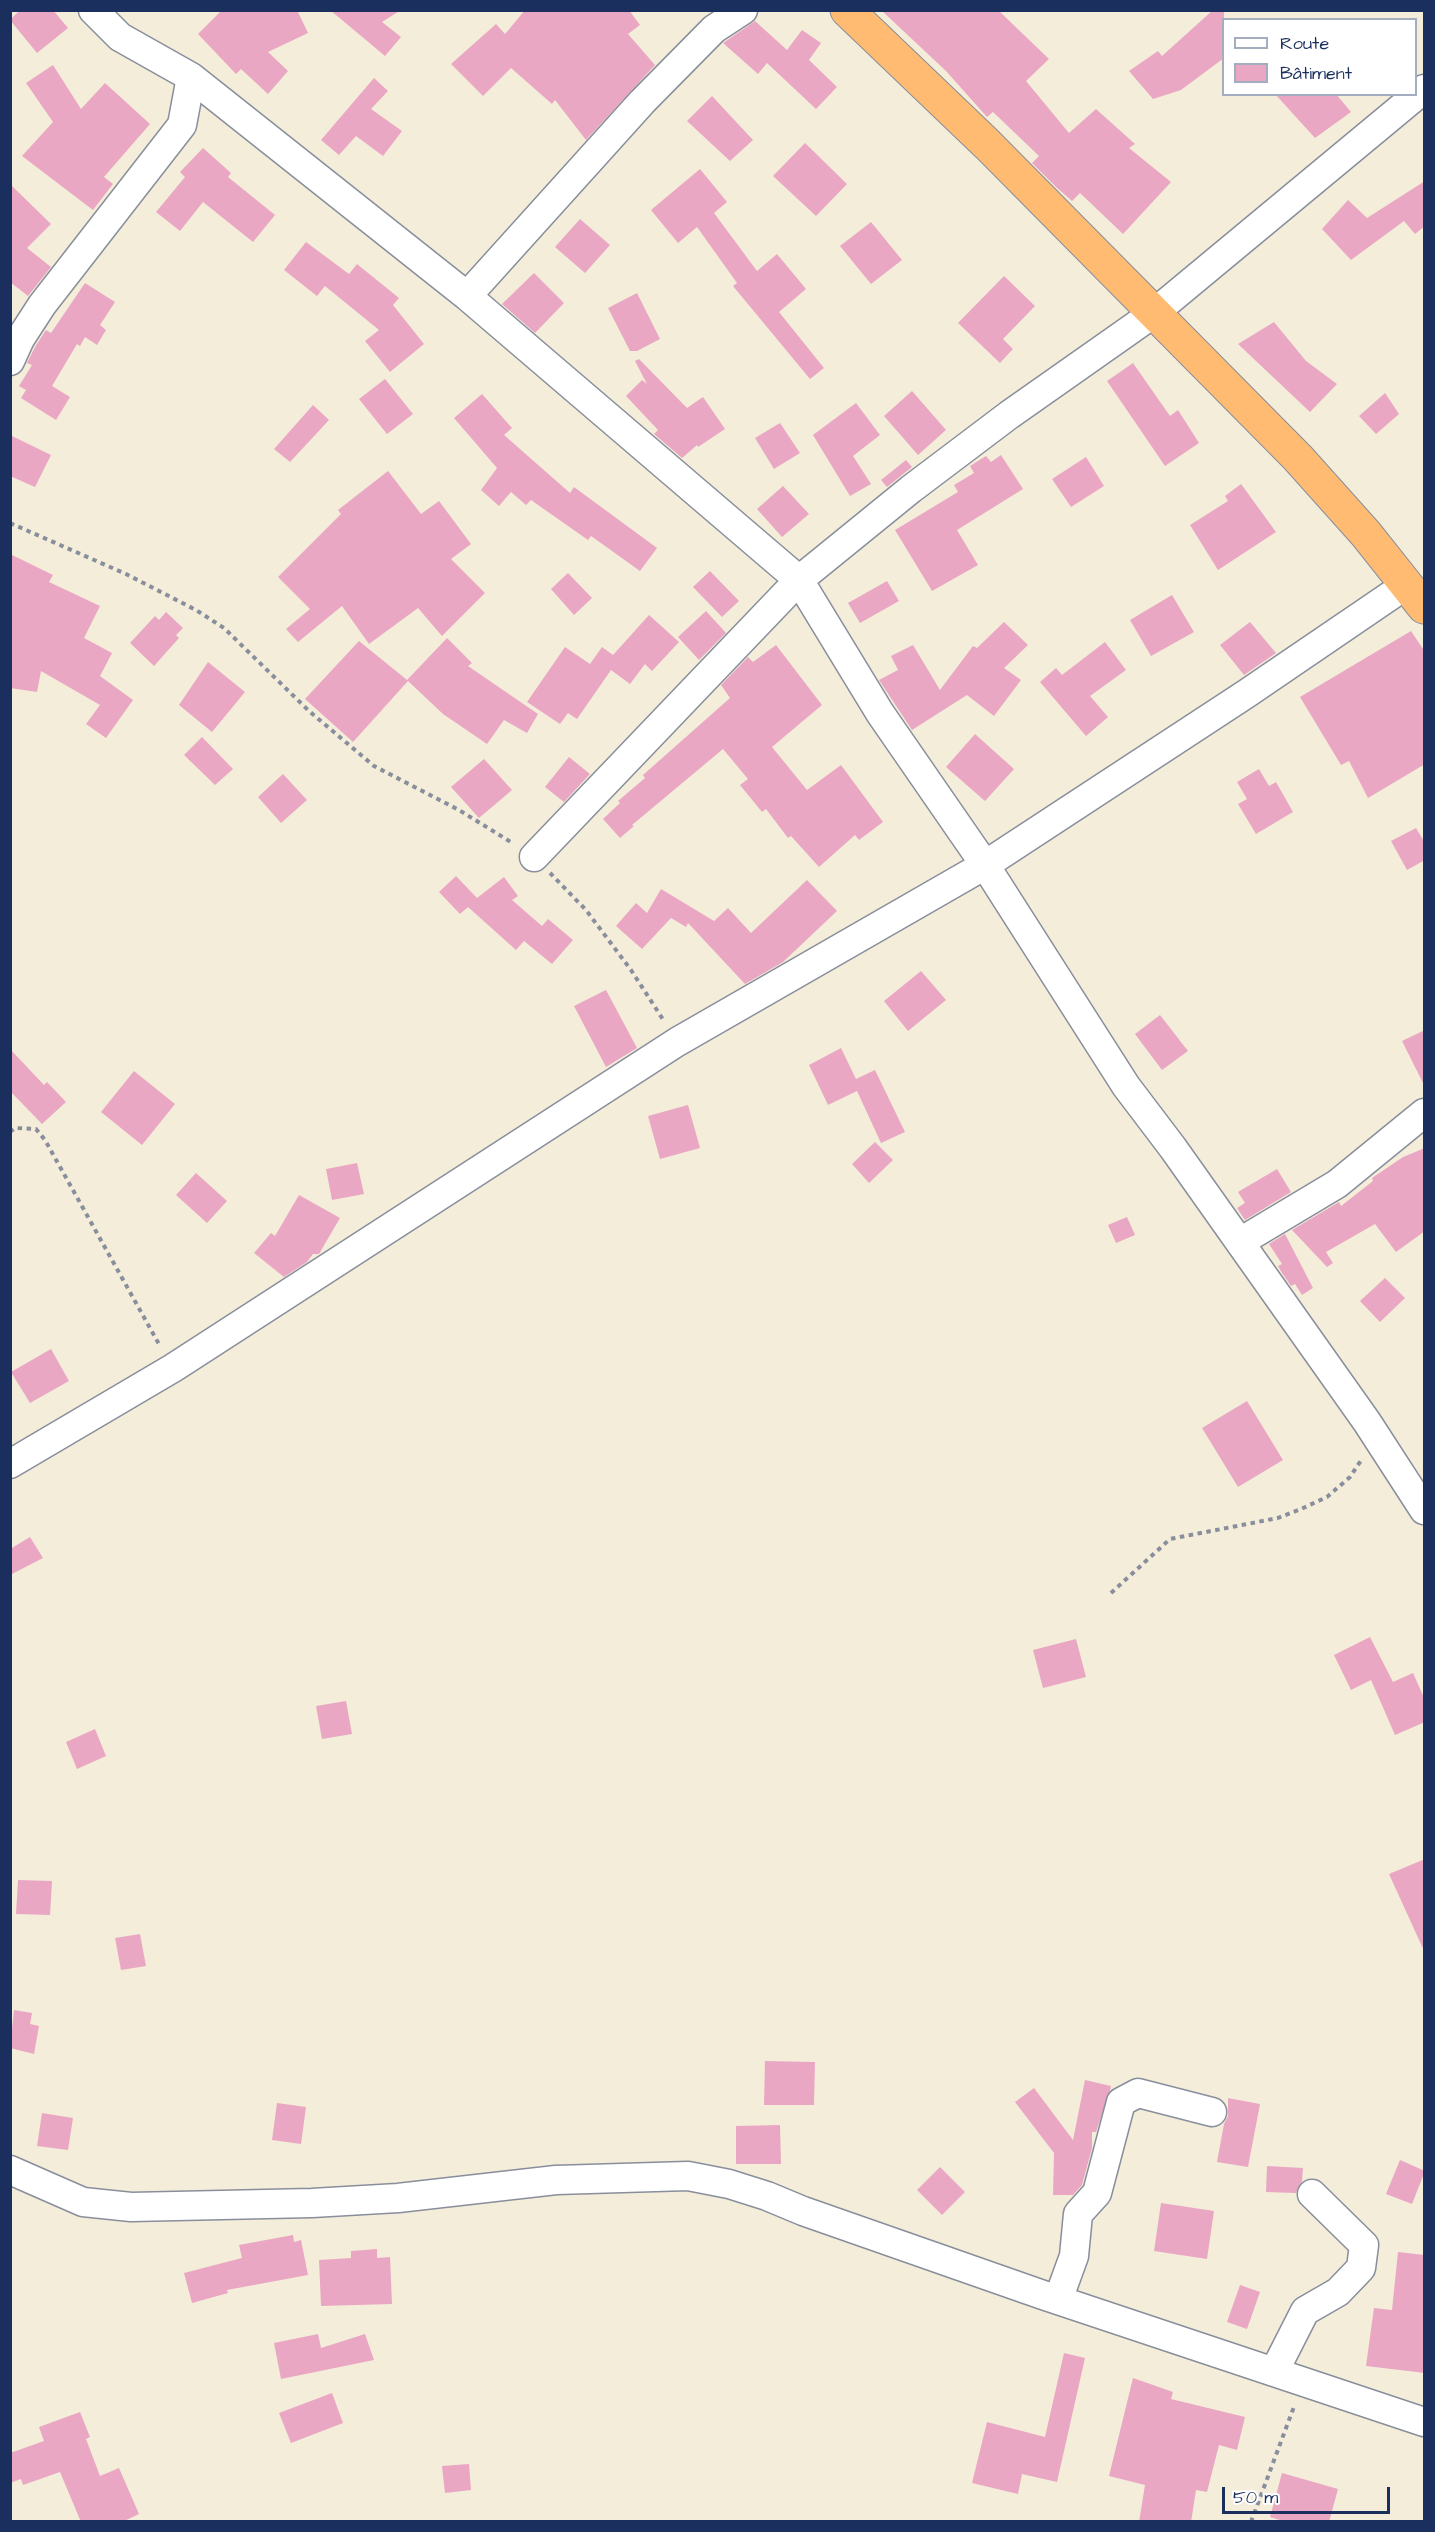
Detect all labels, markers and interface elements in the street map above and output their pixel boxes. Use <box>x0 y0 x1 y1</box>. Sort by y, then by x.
legend <box>1222 18 1417 96</box>
text: Route <box>1280 31 1329 56</box>
text: Bâtiment <box>1280 61 1352 86</box>
scale bar <box>1225 2475 1393 2513</box>
text: 50 m <box>1233 2485 1278 2510</box>

